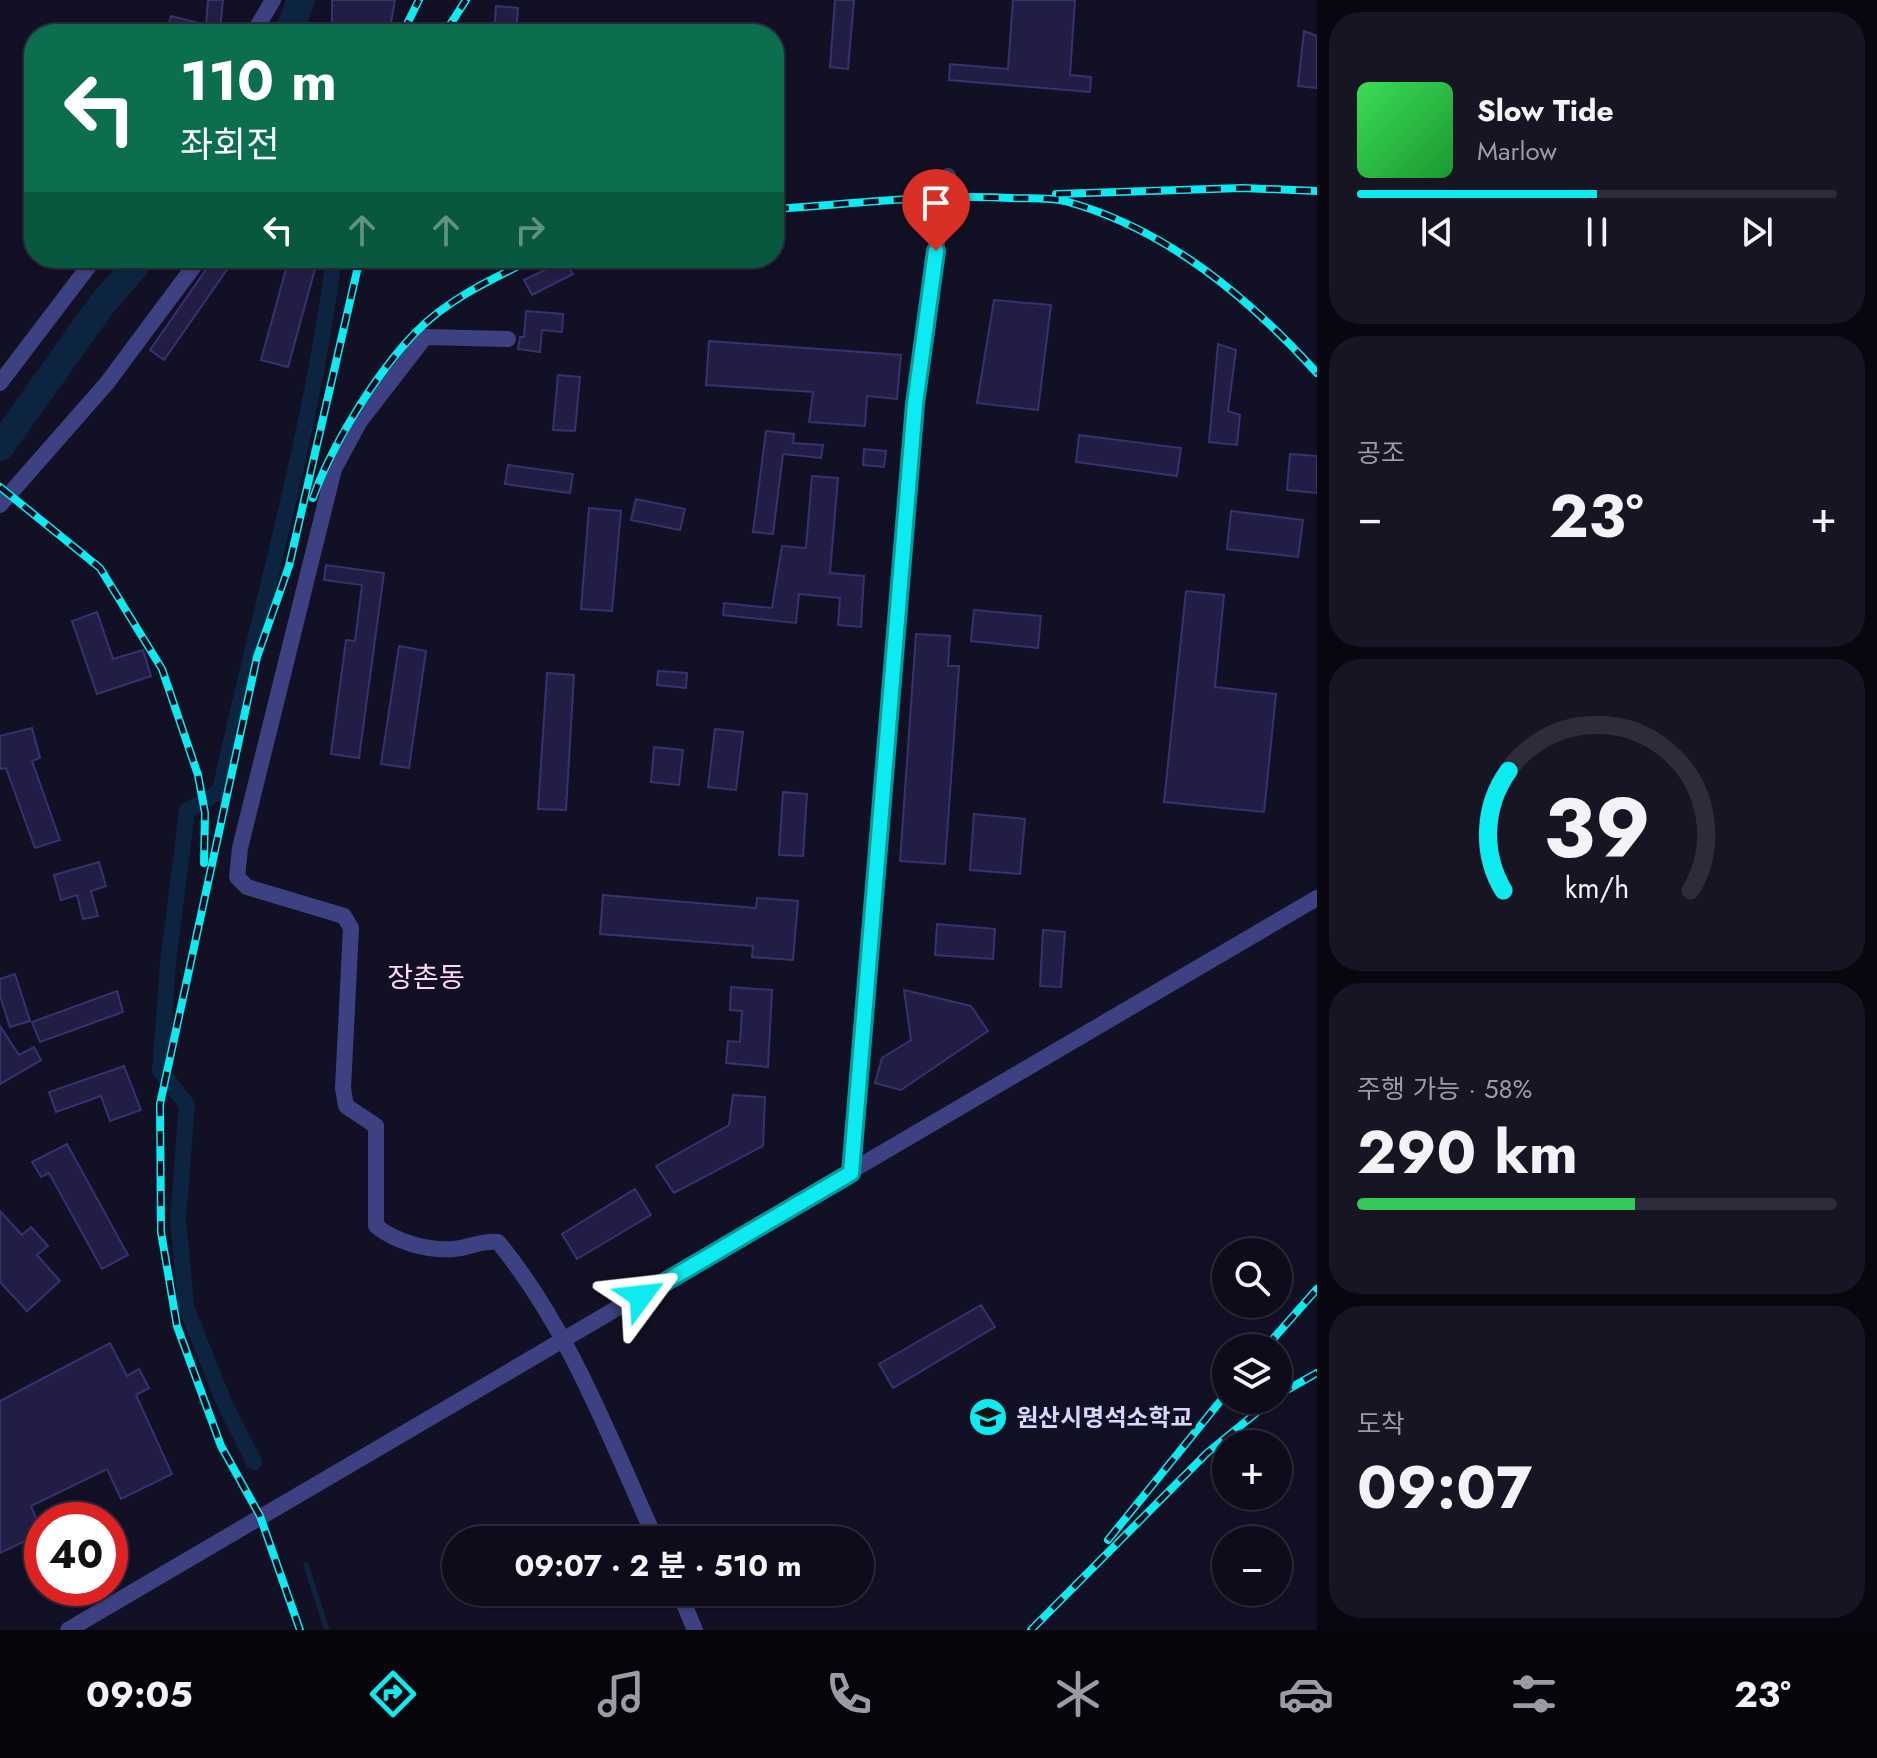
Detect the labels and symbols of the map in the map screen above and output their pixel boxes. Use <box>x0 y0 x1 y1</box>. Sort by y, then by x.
pin <box>902 169 970 251</box>
district label: 장촌동 <box>387 957 465 998</box>
position arrow <box>599 1254 683 1338</box>
school or university icon: 원산시명석소학교 <box>967 1396 1009 1438</box>
place label: 원산시명석소학교 <box>1016 1400 1193 1435</box>
speed limit sign: 40 <box>24 1502 128 1606</box>

